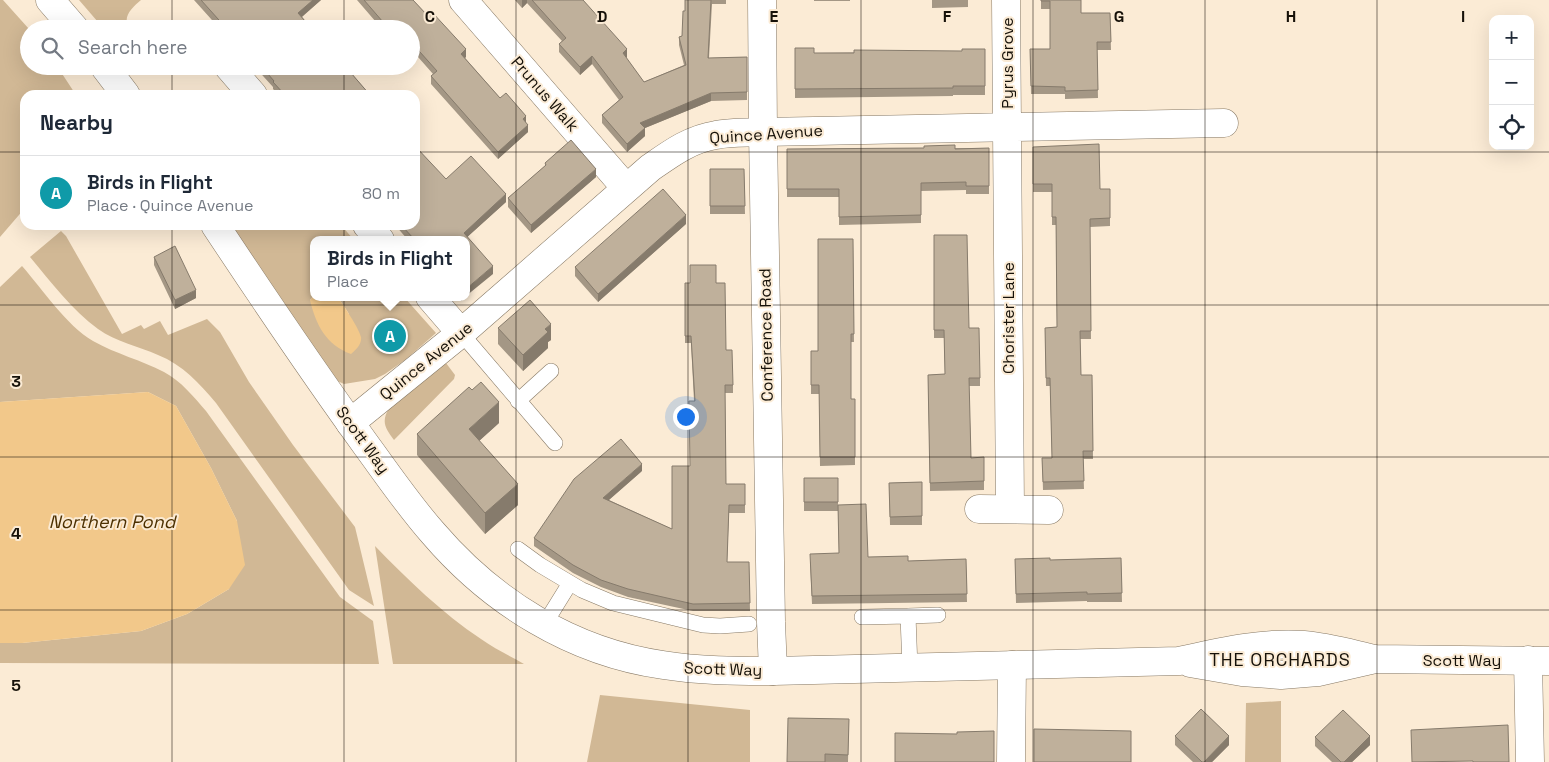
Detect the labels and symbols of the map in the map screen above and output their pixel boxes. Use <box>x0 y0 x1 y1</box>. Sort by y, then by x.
text: C <box>425 6 435 27</box>
text: D <box>597 6 607 27</box>
text: E <box>770 6 779 27</box>
text: F <box>943 6 952 27</box>
text: G <box>1114 6 1124 27</box>
text: H <box>1286 6 1296 27</box>
text: I <box>1461 6 1465 27</box>
street label: Pyrus Grove <box>997 17 1018 109</box>
street label: Prunus Walk <box>507 52 584 136</box>
street label: Quince Avenue <box>709 120 823 148</box>
street label: Chorister Lane <box>998 262 1019 374</box>
street label: Conference Road <box>754 268 778 402</box>
pin: A <box>374 317 406 355</box>
street label: Quince Avenue <box>376 318 476 404</box>
text: 3 <box>11 371 21 392</box>
street label: Scott Way <box>331 402 395 478</box>
your location <box>673 404 699 430</box>
water label: Northern Pond <box>49 510 178 533</box>
text: 4 <box>11 523 21 544</box>
district label: THE ORCHARDS <box>1209 648 1351 671</box>
street label: Scott Way <box>1423 650 1501 671</box>
street label: Scott Way <box>683 657 763 681</box>
text: 5 <box>11 675 21 696</box>

